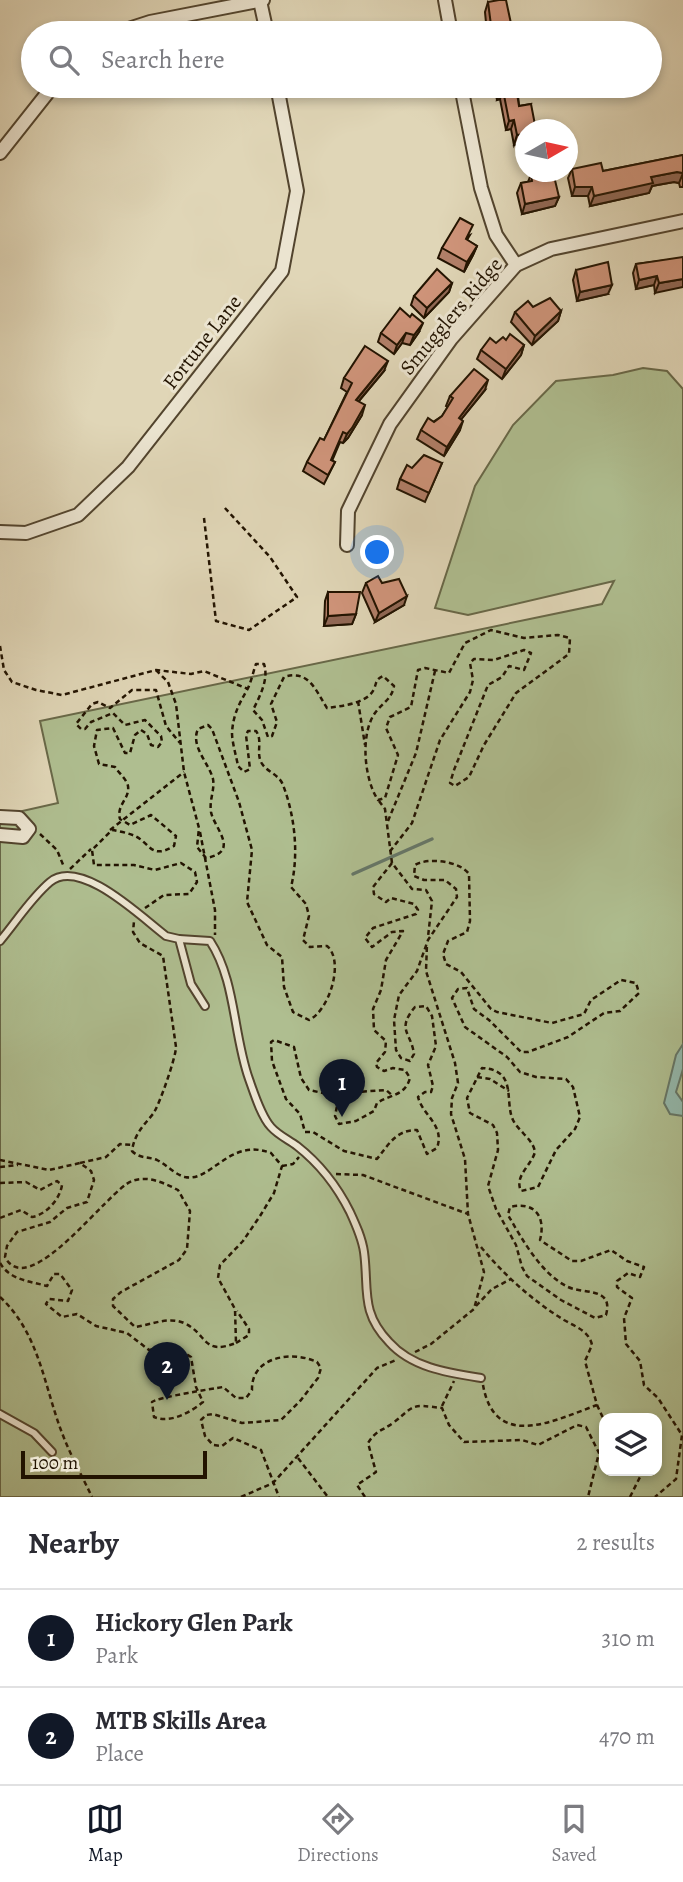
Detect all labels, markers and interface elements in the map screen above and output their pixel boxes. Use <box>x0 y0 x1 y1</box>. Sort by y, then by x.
search box <box>21 21 662 98</box>
icon: search <box>45 41 83 79</box>
text: Search here <box>101 42 225 77</box>
north arrow <box>515 119 578 182</box>
street label: Smugglers Ridge <box>393 251 509 381</box>
street label: Fortune Lane <box>156 289 248 395</box>
your location <box>360 535 394 569</box>
pin: 1 <box>319 1059 365 1117</box>
pin: 2 <box>144 1342 190 1400</box>
map controls <box>599 1413 662 1476</box>
button: layers <box>599 1413 662 1476</box>
scale bar <box>21 1448 206 1480</box>
text: 100 m <box>32 1450 78 1476</box>
text: Nearby <box>28 1523 119 1563</box>
text: 2 results <box>577 1527 655 1558</box>
text: Hickory Glen Park <box>95 1605 293 1640</box>
text: 1 <box>47 1623 55 1654</box>
text: 310 m <box>602 1623 655 1654</box>
text: Park <box>95 1640 138 1671</box>
text: MTB Skills Area <box>95 1703 267 1738</box>
text: 2 <box>45 1721 57 1752</box>
text: 470 m <box>599 1721 655 1752</box>
text: Place <box>95 1738 144 1769</box>
tab: Map <box>86 1800 124 1868</box>
tab: Directions <box>297 1800 379 1868</box>
tab: Saved <box>552 1800 597 1868</box>

